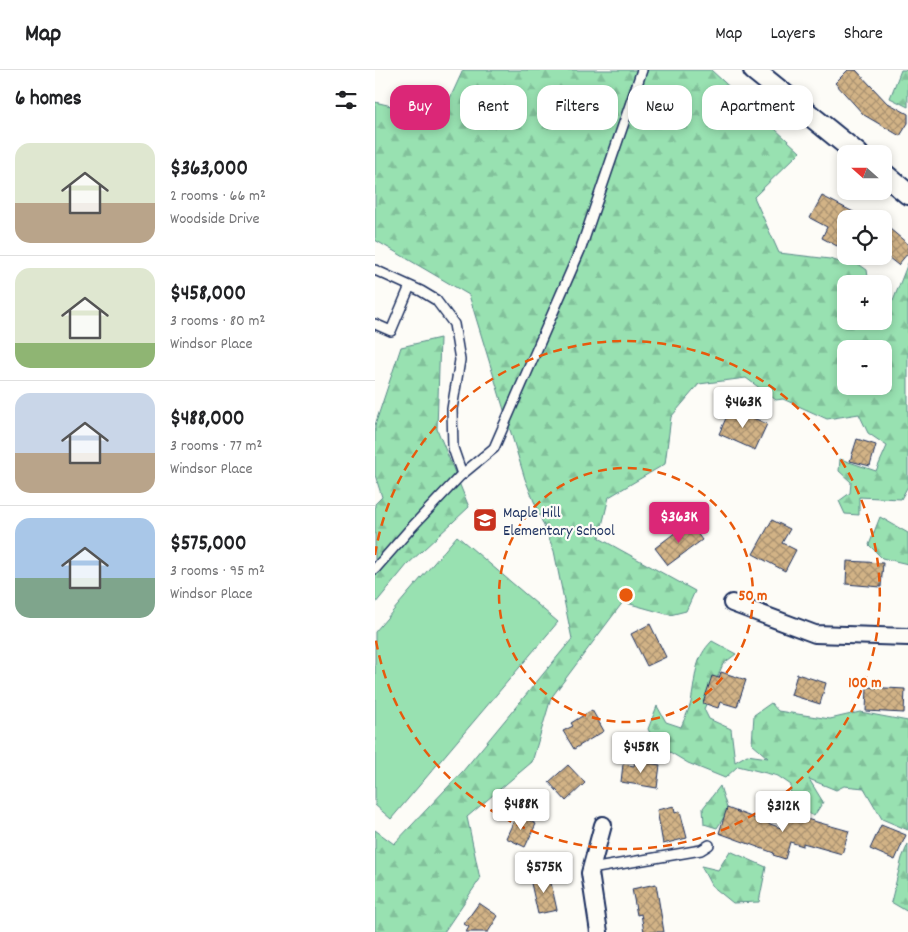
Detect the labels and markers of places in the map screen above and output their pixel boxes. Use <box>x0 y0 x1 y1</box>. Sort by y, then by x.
pin: $463K <box>708 386 778 429</box>
place label: Maple Hill Elementary School <box>503 502 615 543</box>
pin: $363K <box>644 502 714 544</box>
school or university icon: Maple Hill Elementary School <box>472 507 498 533</box>
centre of rings <box>617 586 635 604</box>
pin: $458K <box>606 732 676 774</box>
pin: $488K <box>486 788 556 831</box>
pin: $312K <box>748 790 818 833</box>
pin: $575K <box>509 852 579 894</box>

